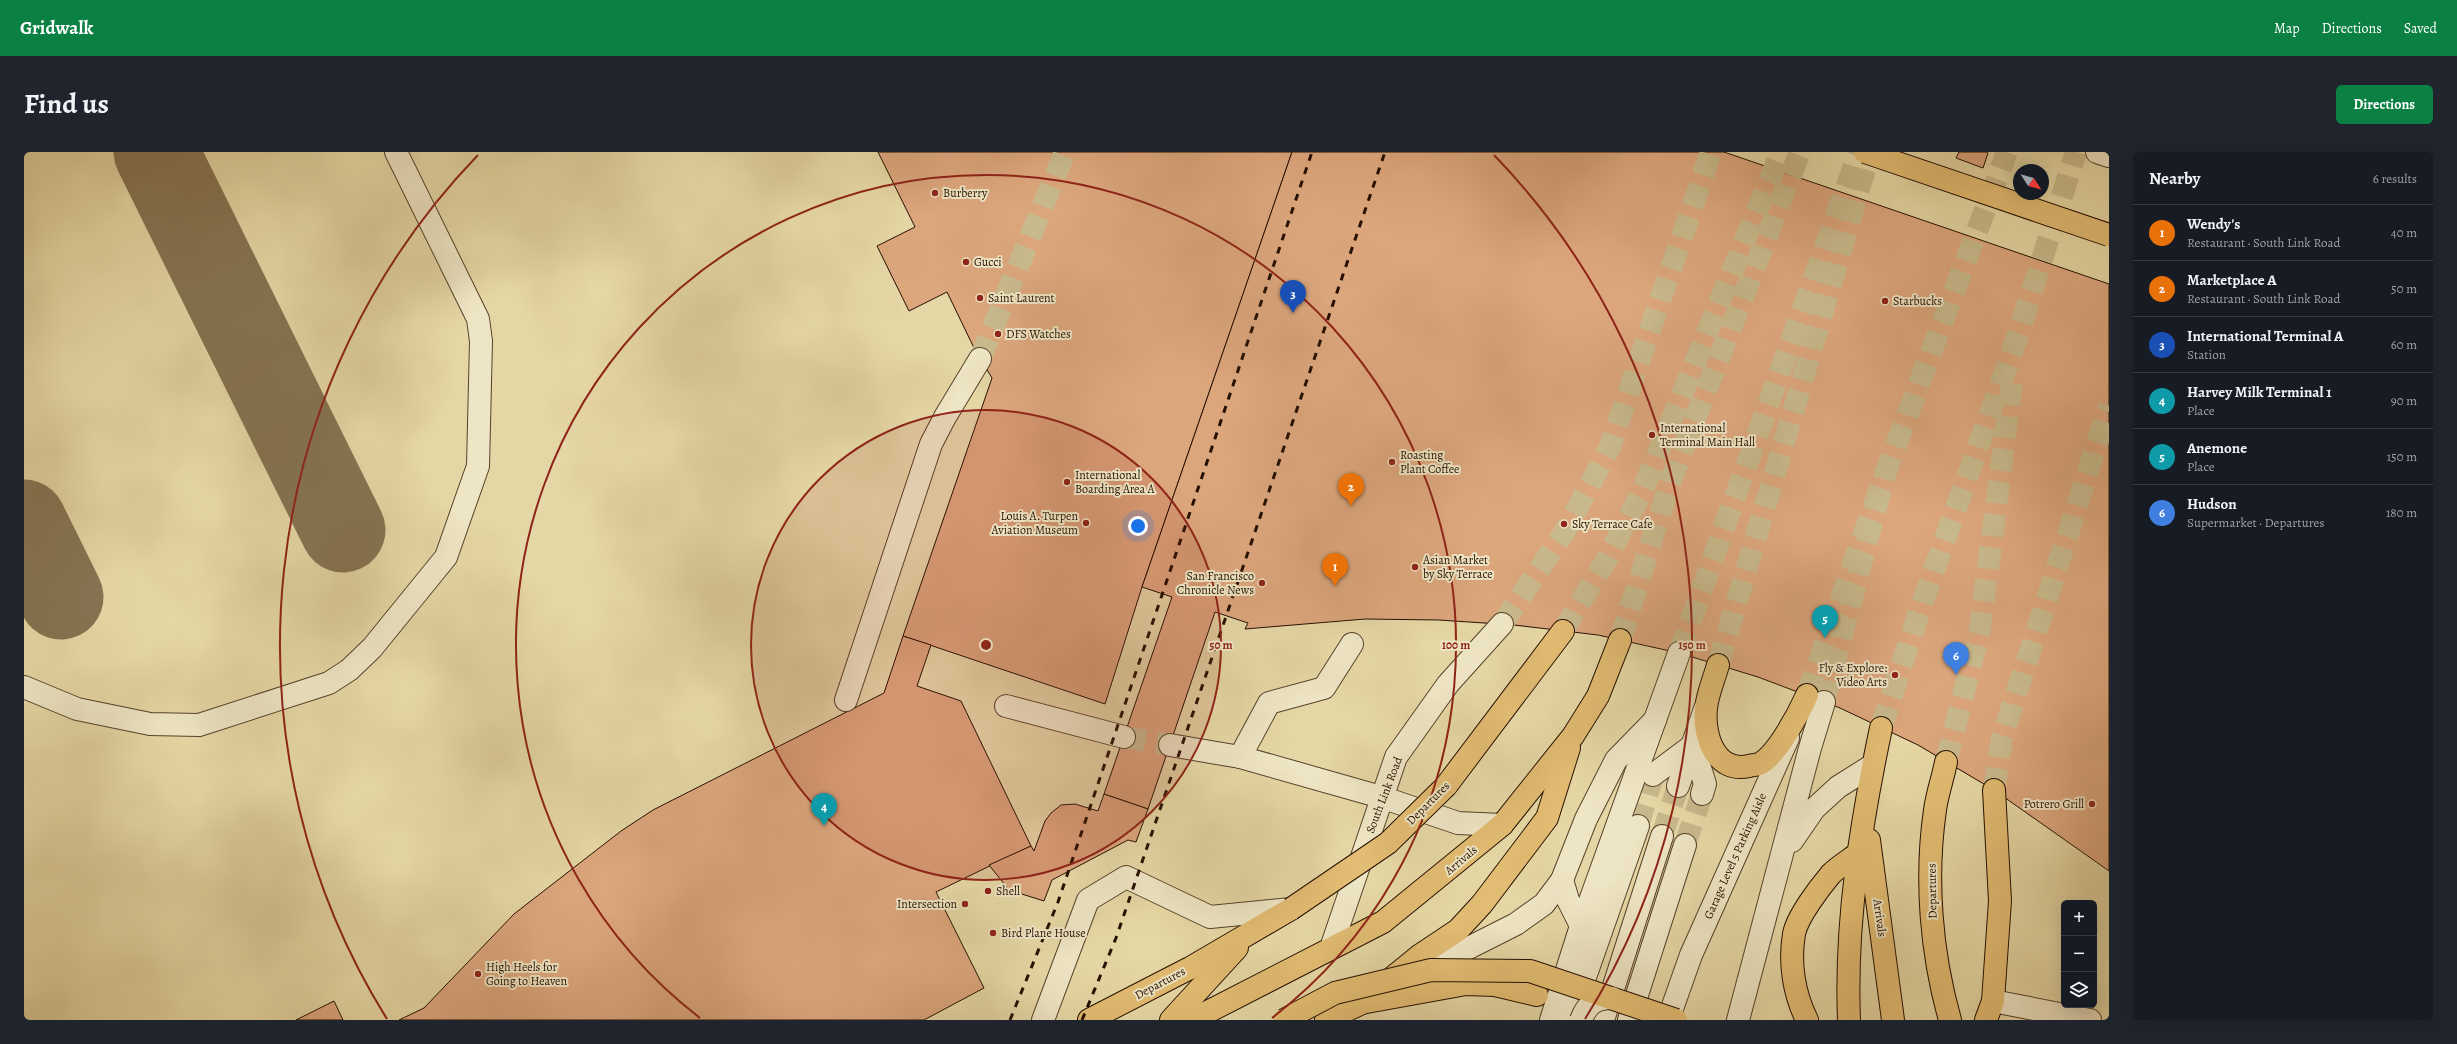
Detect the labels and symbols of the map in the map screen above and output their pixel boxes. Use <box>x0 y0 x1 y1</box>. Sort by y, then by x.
north arrow <box>2013 164 2049 200</box>
place label: Burberry <box>943 185 988 201</box>
marker: Burberry <box>930 188 940 198</box>
place label: Gucci <box>974 254 1002 270</box>
marker: Gucci <box>961 257 971 267</box>
pin: 3 <box>1280 280 1306 313</box>
place label: Saint Laurent <box>988 290 1055 306</box>
marker: Saint Laurent <box>975 293 985 303</box>
place label: Starbucks <box>1893 293 1942 309</box>
marker: Starbucks <box>1880 296 1890 306</box>
place label: DFS Watches <box>1006 326 1071 342</box>
marker: DFS Watches <box>993 329 1003 339</box>
place label: International Terminal Main Hall <box>1660 420 1755 450</box>
marker: International Terminal Main Hall <box>1647 430 1657 440</box>
place label: Roasting Plant Coffee <box>1400 447 1459 477</box>
marker: Roasting Plant Coffee <box>1387 457 1397 467</box>
place label: International Boarding Area A <box>1075 467 1155 497</box>
pin: 2 <box>1338 473 1364 506</box>
marker: International Boarding Area A <box>1062 477 1072 487</box>
place label: Louis A. Turpen Aviation Museum <box>991 508 1078 538</box>
your location <box>1128 516 1148 536</box>
place label: Sky Terrace Cafe <box>1572 516 1653 532</box>
marker: Louis A. Turpen Aviation Museum <box>1081 518 1091 528</box>
marker: Sky Terrace Cafe <box>1559 519 1569 529</box>
place label: Asian Market by Sky Terrace <box>1422 552 1493 582</box>
pin: 1 <box>1322 553 1348 586</box>
marker: Asian Market by Sky Terrace <box>1410 562 1420 572</box>
place label: San Francisco Chronicle News <box>1177 568 1254 598</box>
marker: San Francisco Chronicle News <box>1257 578 1267 588</box>
pin: 5 <box>1812 605 1838 638</box>
text: 50 m <box>1209 637 1233 653</box>
text: 100 m <box>1442 637 1470 653</box>
text: 150 m <box>1678 637 1706 653</box>
centre of rings <box>979 638 993 652</box>
pin: 6 <box>1943 642 1969 675</box>
place label: Fly & Explore: Video Arts <box>1819 660 1887 690</box>
marker: Fly & Explore: Video Arts <box>1890 670 1900 680</box>
street label: South Link Road <box>1362 754 1406 836</box>
street label: Departures <box>1403 778 1453 828</box>
street label: Garage Level 5 Parking Aisle <box>1700 790 1770 922</box>
pin: 4 <box>811 793 837 826</box>
place label: Potrero Grill <box>2024 796 2084 812</box>
marker: Potrero Grill <box>2087 799 2097 809</box>
street label: Arrivals <box>1441 842 1481 879</box>
street label: Departures <box>1924 863 1940 919</box>
place label: Shell <box>996 883 1020 899</box>
marker: Shell <box>983 886 993 896</box>
place label: Intersection <box>897 896 957 912</box>
street label: Arrivals <box>1869 897 1891 938</box>
marker: Intersection <box>960 899 970 909</box>
place label: Bird Plane House <box>1001 925 1086 941</box>
marker: Bird Plane House <box>988 928 998 938</box>
place label: High Heels for Going to Heaven <box>486 959 567 989</box>
street label: Departures <box>1132 963 1188 1003</box>
marker: High Heels for Going to Heaven <box>473 969 483 979</box>

